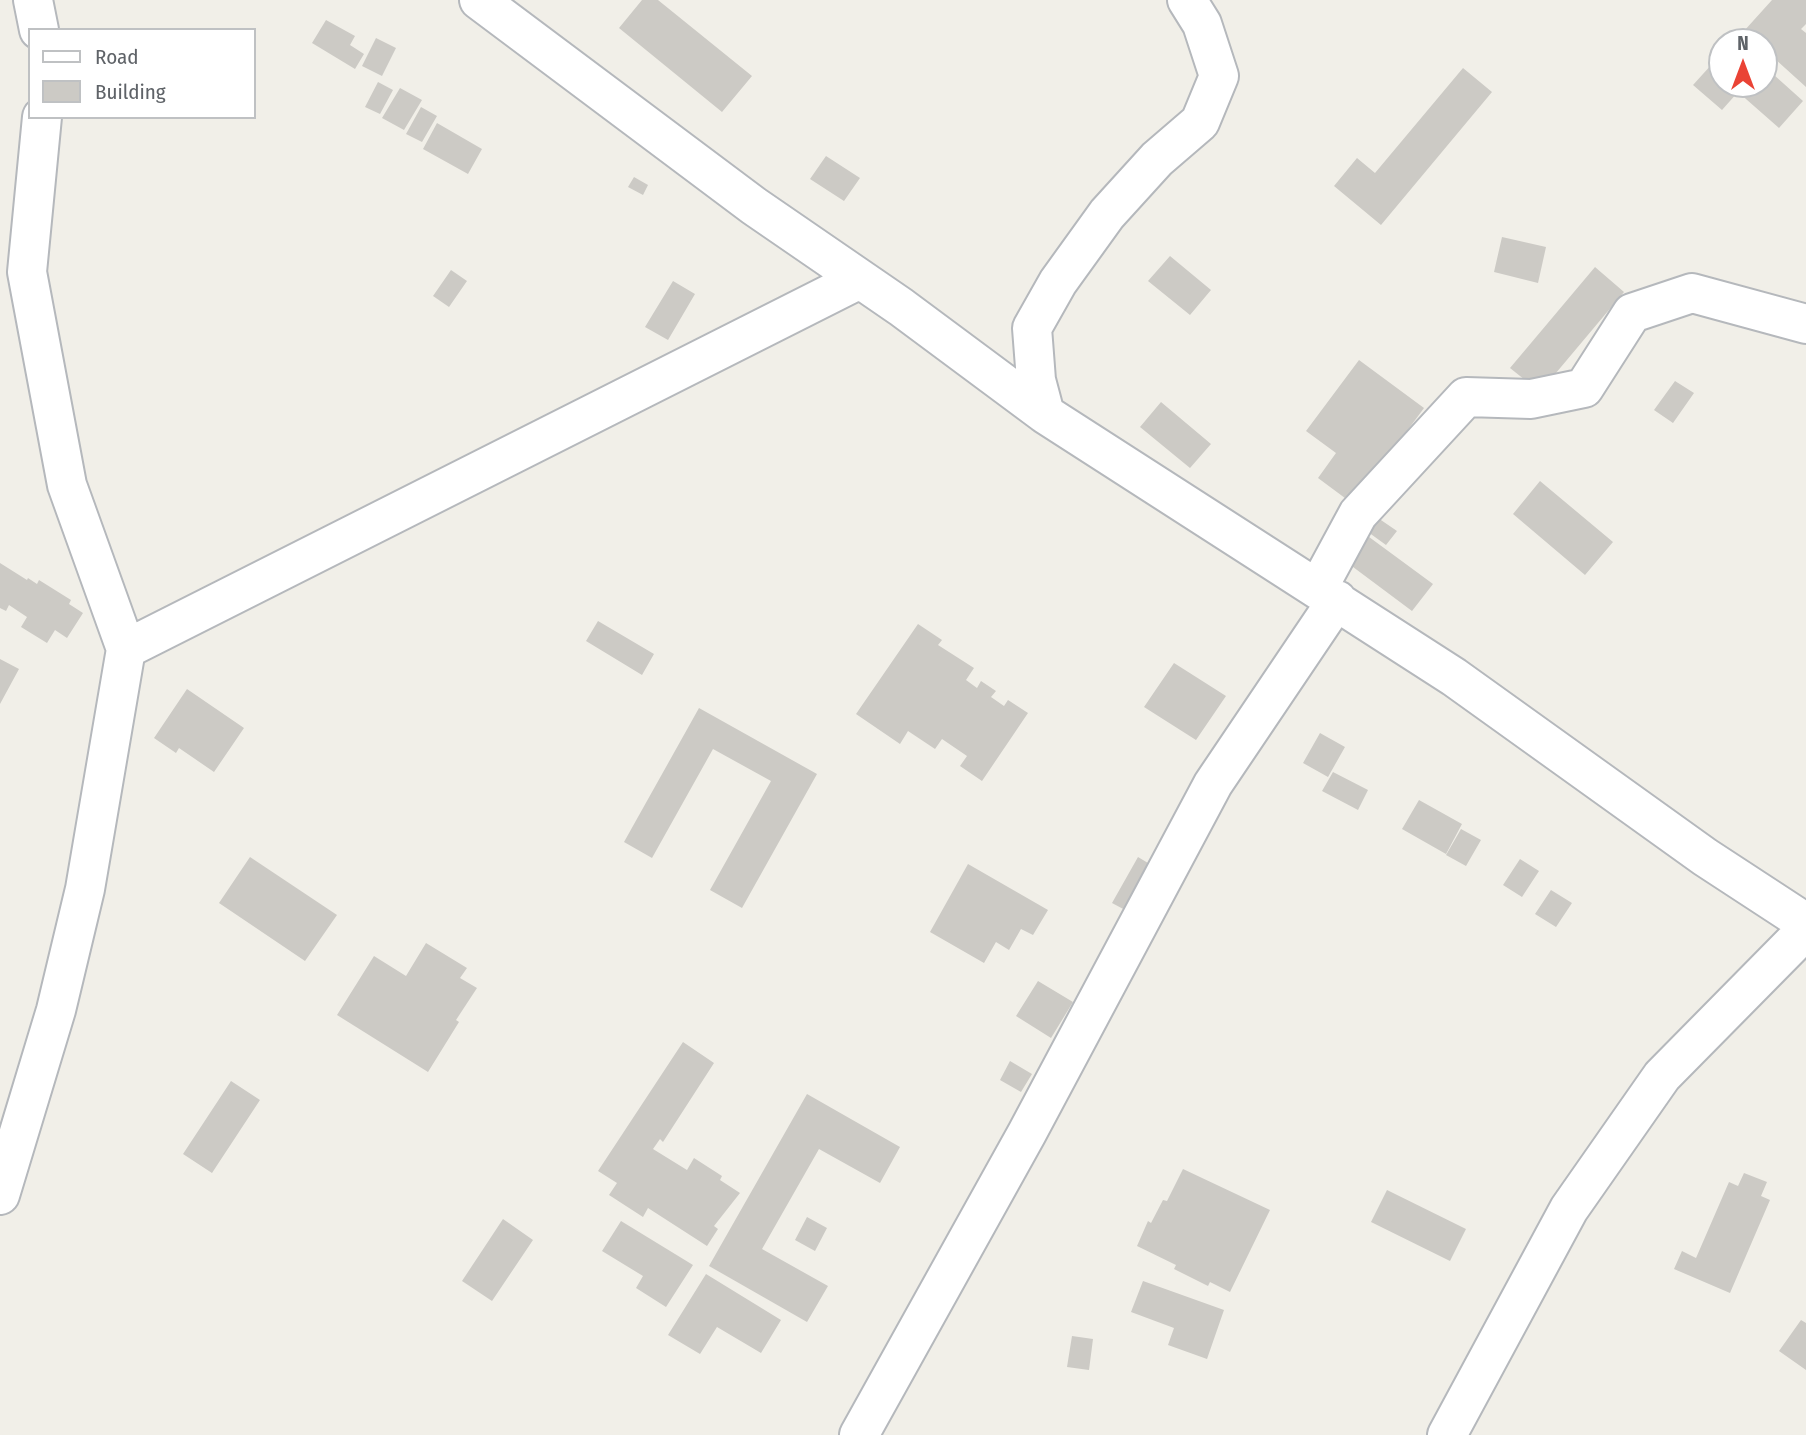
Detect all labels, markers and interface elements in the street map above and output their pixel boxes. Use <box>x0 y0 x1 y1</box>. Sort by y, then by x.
legend <box>28 28 256 119</box>
north arrow <box>1708 28 1778 98</box>
text: N <box>1737 32 1749 55</box>
text: Road <box>95 44 139 70</box>
text: Building <box>95 79 166 105</box>

